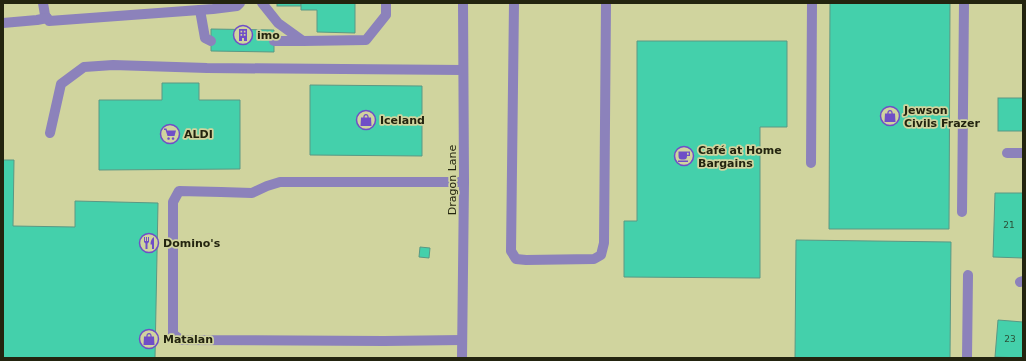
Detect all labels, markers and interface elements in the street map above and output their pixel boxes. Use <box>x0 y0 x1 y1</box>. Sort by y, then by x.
building icon: imo <box>232 24 254 46</box>
place label: imo <box>257 29 280 42</box>
place label: Jewson Civils Frazer <box>903 104 980 130</box>
shop icon: Jewson Civils Frazer <box>879 105 901 127</box>
shop icon: Iceland <box>355 109 377 131</box>
place label: Iceland <box>380 114 425 127</box>
supermarket icon: ALDI <box>159 123 181 145</box>
place label: ALDI <box>184 128 213 141</box>
place label: Café at Home Bargains <box>698 144 782 170</box>
street label: Dragon Lane <box>446 145 459 215</box>
cafe icon: Café at Home Bargains <box>673 145 695 167</box>
house number: 21 <box>1003 220 1015 230</box>
restaurant icon: Domino's <box>138 232 160 254</box>
place label: Domino's <box>163 237 221 250</box>
shop icon: Matalan <box>138 328 160 350</box>
place label: Matalan <box>163 333 213 346</box>
house number: 23 <box>1004 334 1016 344</box>

